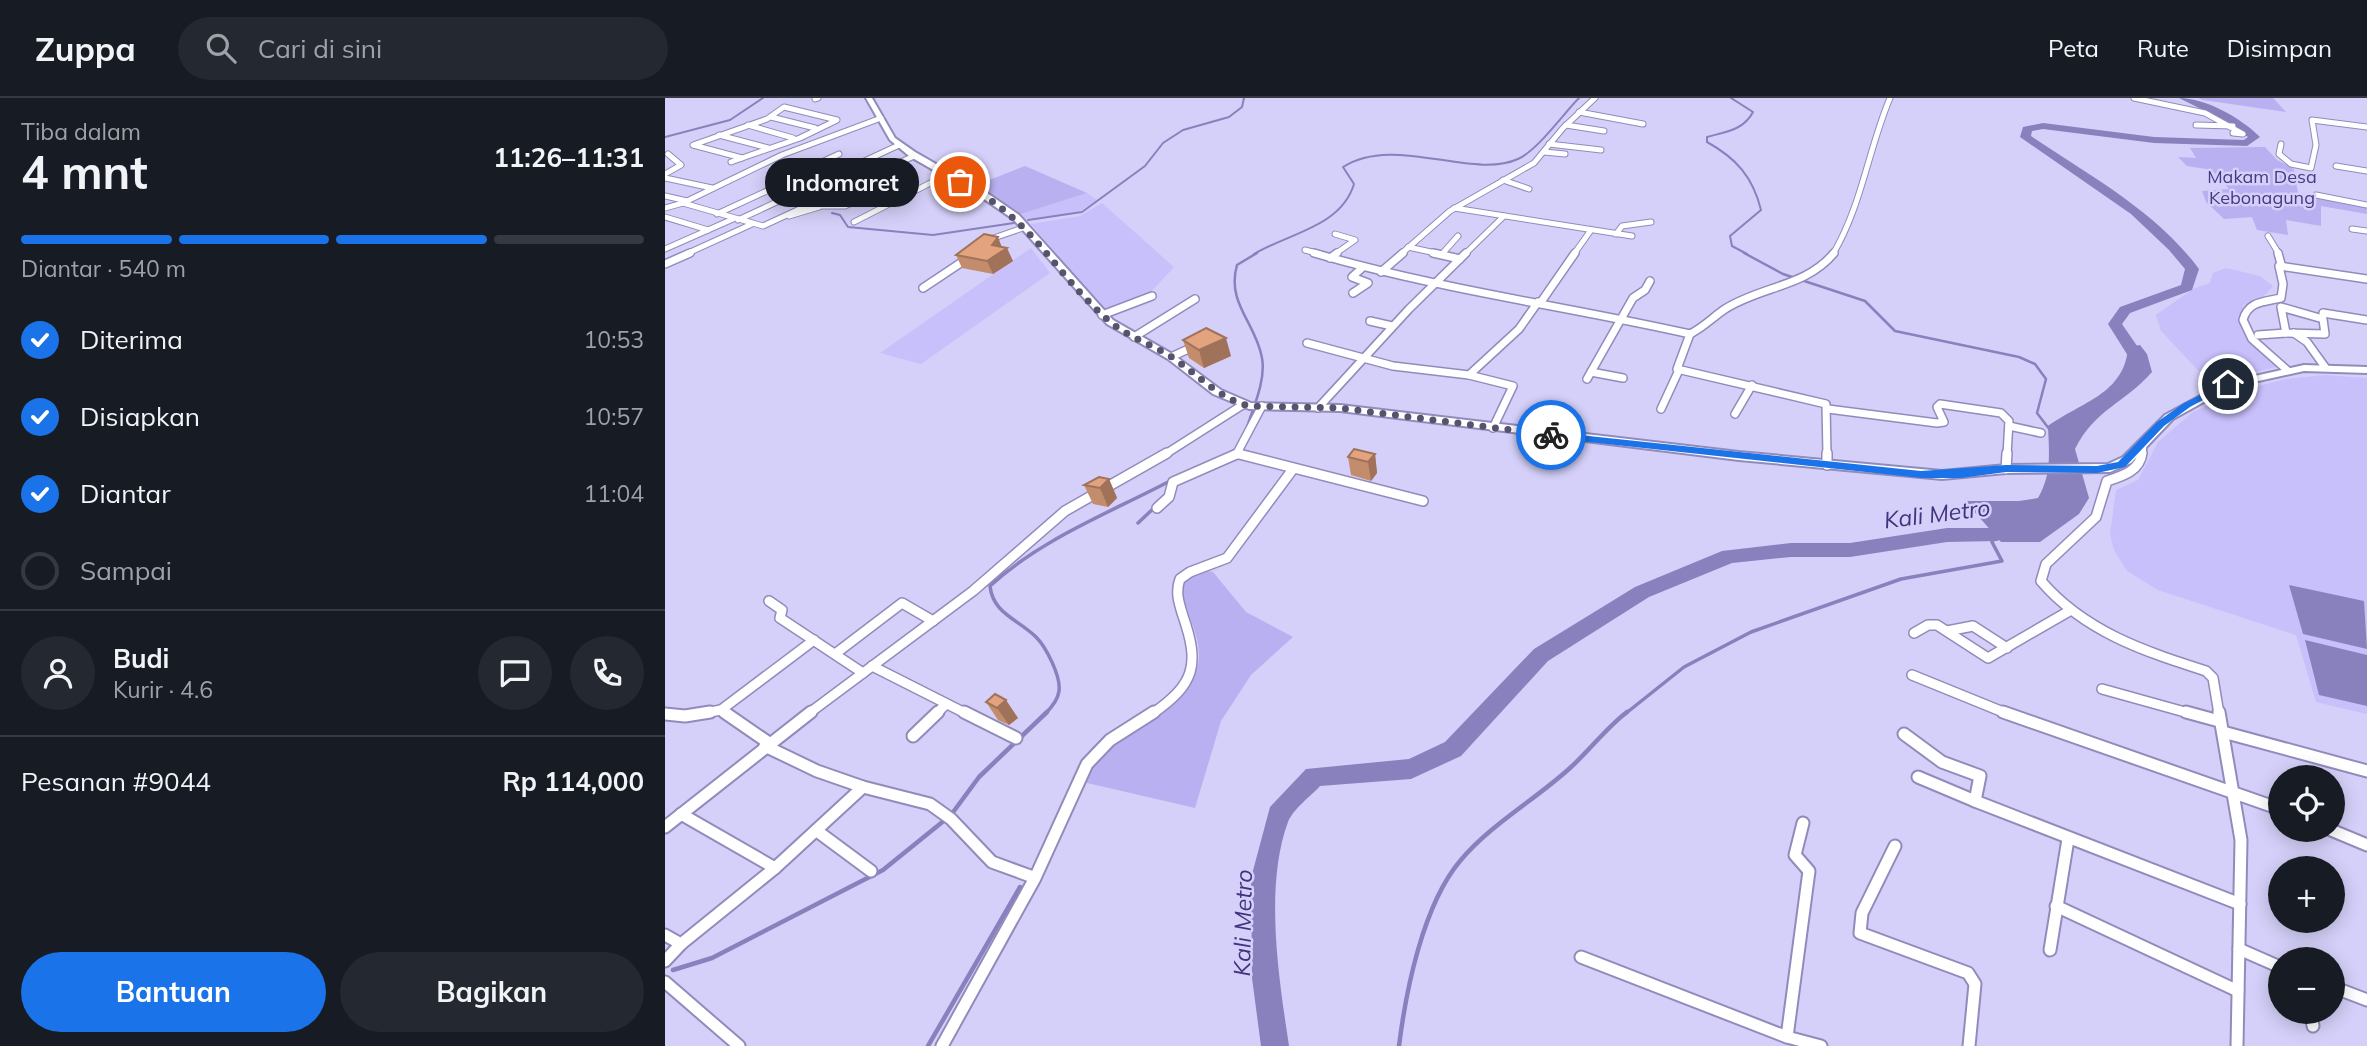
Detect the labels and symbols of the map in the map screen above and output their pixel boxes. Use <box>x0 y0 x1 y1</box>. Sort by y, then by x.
pin <box>930 152 990 212</box>
callout: Indomaret <box>764 158 918 206</box>
park label: Makam Desa Kebonagung <box>2207 165 2317 209</box>
pin <box>2198 354 2258 414</box>
courier <box>1516 400 1586 470</box>
water label: Kali Metro <box>1882 493 1992 534</box>
water label: Kali Metro <box>1227 869 1258 977</box>

